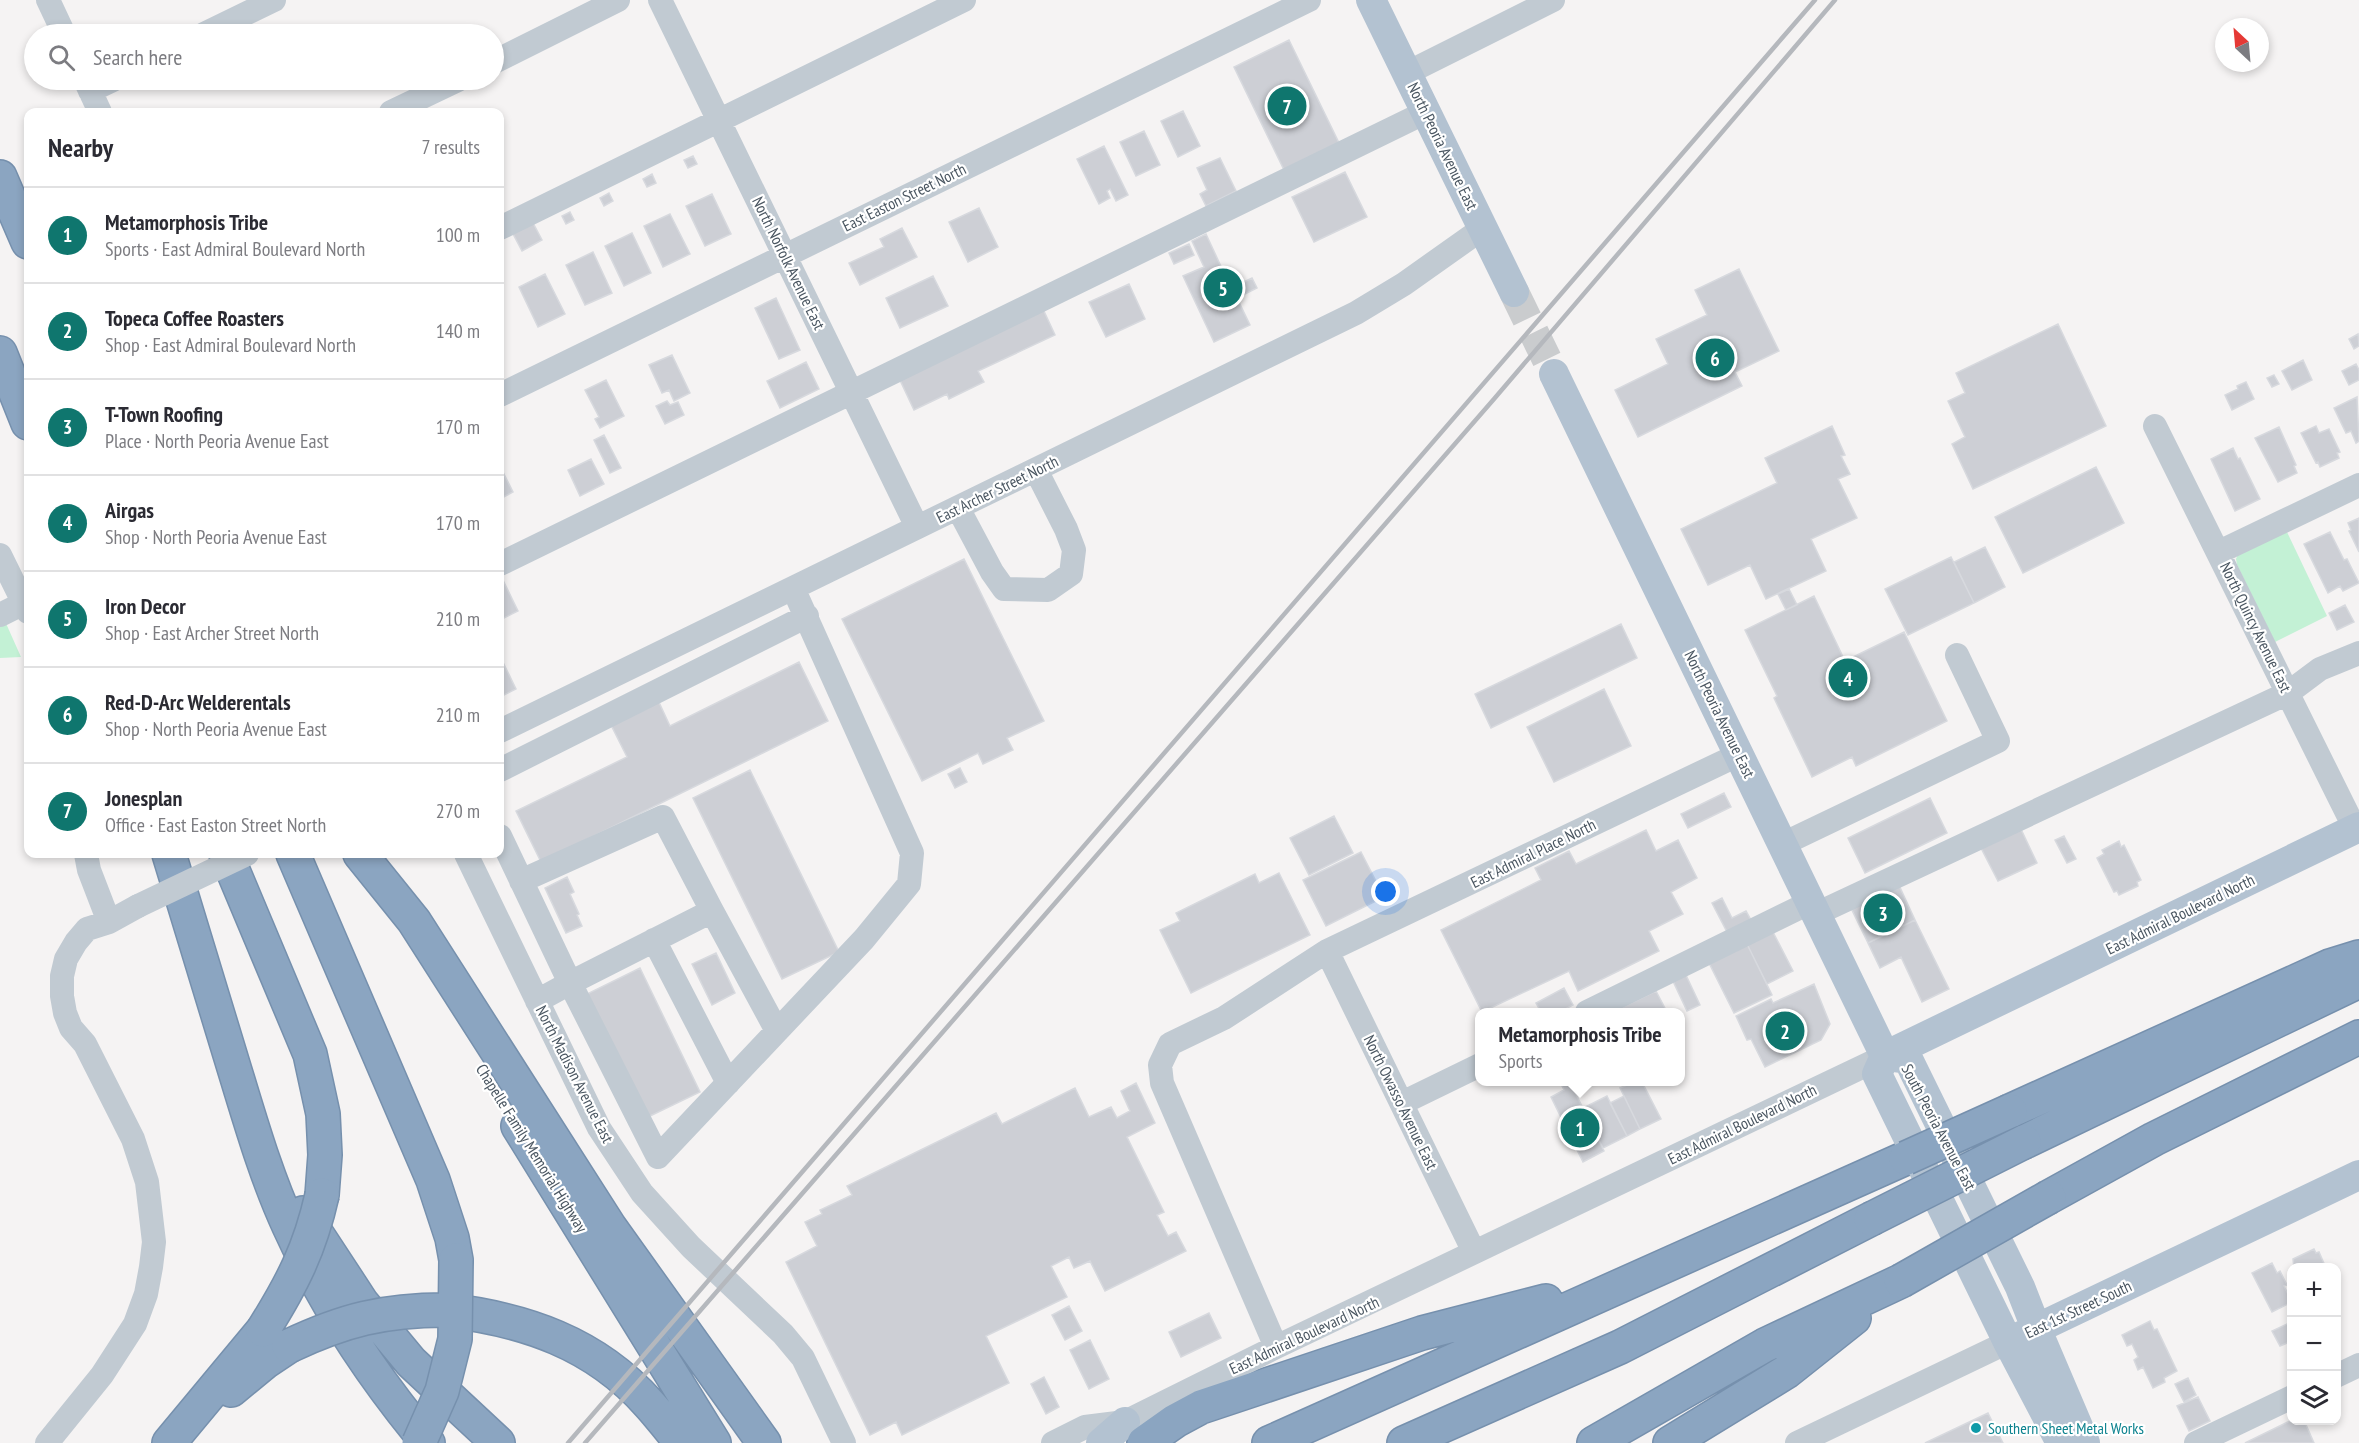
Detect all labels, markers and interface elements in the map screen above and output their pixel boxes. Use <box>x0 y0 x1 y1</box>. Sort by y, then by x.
north arrow <box>2215 18 2269 72</box>
search box <box>24 24 504 90</box>
icon: search <box>45 41 78 74</box>
text: Search here <box>93 43 182 71</box>
street label: North Peoria Avenue East <box>1403 79 1483 214</box>
pin: 7 <box>1268 84 1306 128</box>
text: Nearby <box>48 131 113 164</box>
text: 7 results <box>422 134 480 160</box>
street label: East Easton Street North <box>839 158 969 236</box>
street label: North Norfolk Avenue East <box>748 193 830 333</box>
text: Metamorphosis Tribe <box>105 208 268 236</box>
text: 1 <box>63 222 72 248</box>
text: 100 m <box>436 222 480 248</box>
text: Sports · East Admiral Boulevard North <box>105 236 365 262</box>
pin: 5 <box>1204 266 1242 310</box>
text: Topeca Coffee Roasters <box>105 304 284 332</box>
text: 2 <box>63 318 72 344</box>
text: 140 m <box>436 318 480 344</box>
text: Shop · East Admiral Boulevard North <box>105 332 356 358</box>
pin: 6 <box>1696 336 1734 380</box>
text: T-Town Roofing <box>105 400 223 428</box>
text: 3 <box>63 414 72 440</box>
text: 170 m <box>436 414 480 440</box>
text: Place · North Peoria Avenue East <box>105 428 329 454</box>
street label: East Archer Street North <box>933 451 1061 527</box>
text: Airgas <box>105 496 154 524</box>
text: 4 <box>63 510 72 536</box>
text: 170 m <box>436 510 480 536</box>
text: Shop · North Peoria Avenue East <box>105 524 327 550</box>
street label: North Quincy Avenue East <box>2216 559 2296 696</box>
text: Iron Decor <box>105 592 186 620</box>
text: 5 <box>63 606 72 632</box>
text: 210 m <box>436 606 480 632</box>
text: Shop · East Archer Street North <box>105 620 319 646</box>
street label: North Peoria Avenue East <box>1680 647 1760 782</box>
pin: 4 <box>1828 656 1868 700</box>
text: Red-D-Arc Welderentals <box>105 688 291 716</box>
text: 6 <box>63 702 72 728</box>
text: 210 m <box>436 702 480 728</box>
text: Shop · North Peoria Avenue East <box>105 716 327 742</box>
text: Jonesplan <box>105 784 182 812</box>
text: 7 <box>63 798 72 824</box>
text: 270 m <box>436 798 480 824</box>
text: Office · East Easton Street North <box>105 812 326 838</box>
street label: East Admiral Place North <box>1467 814 1599 892</box>
street label: East Admiral Boulevard North <box>2102 869 2258 959</box>
your location <box>1371 877 1400 906</box>
pin: 3 <box>1864 890 1902 936</box>
street label: North Madison Avenue East <box>532 1002 619 1146</box>
popup <box>1475 1008 1685 1086</box>
pin: 2 <box>1766 1008 1804 1054</box>
text: Metamorphosis Tribe <box>1498 1020 1662 1048</box>
street label: North Owasso Avenue East <box>1360 1031 1443 1173</box>
text: Sports <box>1498 1048 1543 1074</box>
street label: Chapelle Family Memorial Highway <box>472 1060 592 1236</box>
street label: South Peoria Avenue East <box>1897 1061 1981 1194</box>
street label: East Admiral Boulevard North <box>1664 1079 1820 1169</box>
pin: 1 <box>1560 1106 1600 1150</box>
map controls <box>2287 1263 2341 1425</box>
button: + <box>2287 1263 2341 1317</box>
street label: East 1st Street South <box>2021 1276 2135 1342</box>
street label: East Admiral Boulevard North <box>1226 1292 1382 1378</box>
button: − <box>2287 1317 2341 1371</box>
button: layers <box>2287 1371 2341 1425</box>
place label: Southern Sheet Metal Works <box>1988 1418 2144 1438</box>
marker: Southern Sheet Metal Works <box>1969 1421 1983 1435</box>

